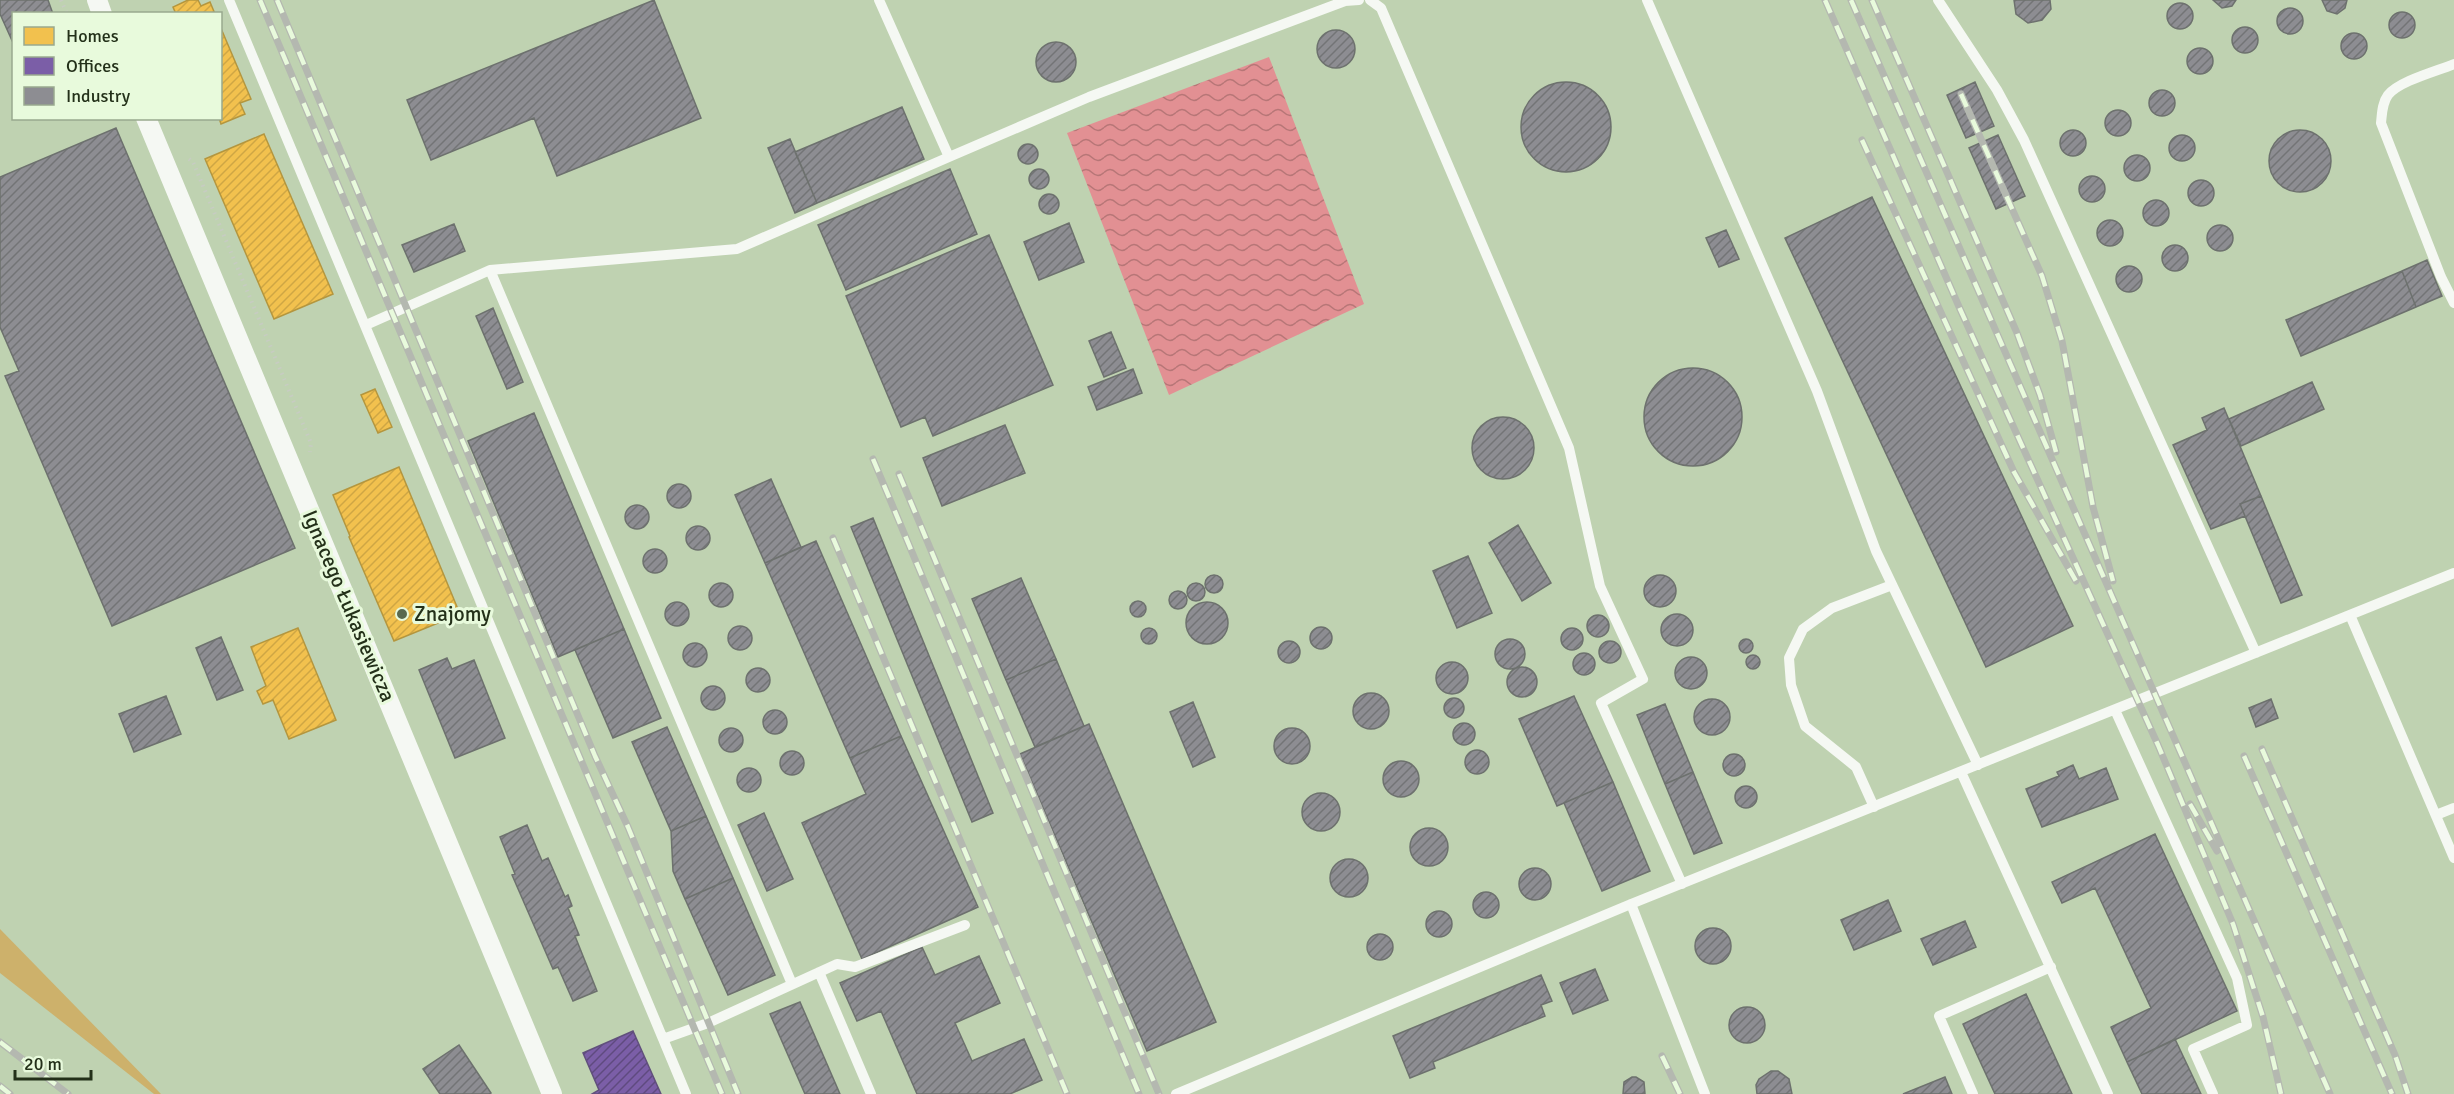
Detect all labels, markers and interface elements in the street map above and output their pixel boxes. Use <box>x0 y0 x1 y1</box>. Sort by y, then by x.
legend <box>12 12 222 120</box>
text: Homes <box>66 25 119 47</box>
text: Offices <box>66 55 119 77</box>
text: Industry <box>66 85 131 107</box>
street label: Ignacego Łukasiewicza <box>297 506 401 706</box>
place label: Znajomy <box>414 601 491 627</box>
marker: Znajomy <box>395 607 409 621</box>
scale bar <box>15 1043 92 1081</box>
text: 20 m <box>24 1053 62 1075</box>

